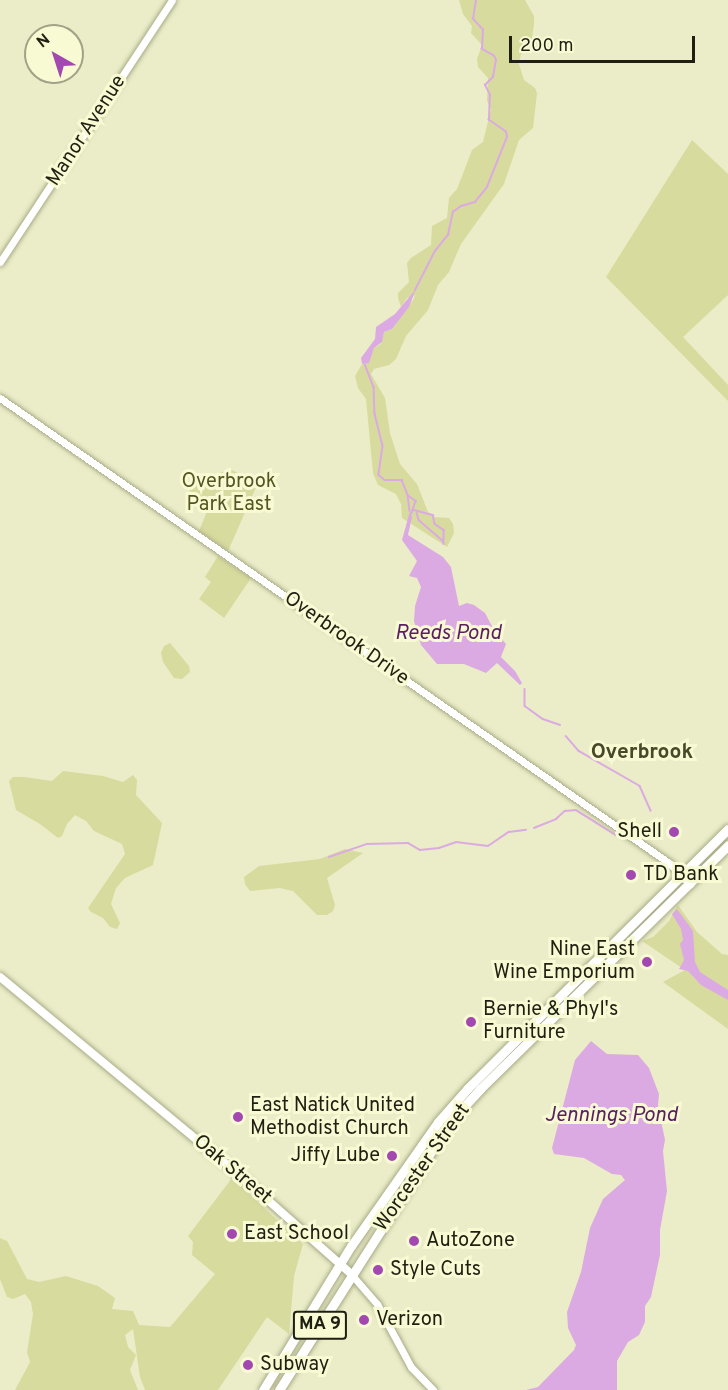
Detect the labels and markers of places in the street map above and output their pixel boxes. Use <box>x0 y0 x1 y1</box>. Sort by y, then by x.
place label: Shell <box>617 820 662 844</box>
marker: Shell <box>667 825 681 839</box>
place label: TD Bank <box>643 863 719 887</box>
marker: TD Bank <box>624 868 638 882</box>
place label: Nine East Wine Emporium <box>493 939 635 986</box>
marker: Nine East Wine Emporium <box>640 955 654 969</box>
place label: Bernie & Phyl's Furniture <box>483 999 618 1046</box>
marker: Bernie & Phyl's Furniture <box>464 1015 478 1029</box>
place label: East Natick United Methodist Church <box>250 1094 415 1141</box>
marker: East Natick United Methodist Church <box>231 1110 245 1124</box>
place label: Jiffy Lube <box>290 1144 380 1168</box>
marker: Jiffy Lube <box>385 1149 399 1163</box>
place label: East School <box>244 1222 349 1246</box>
marker: East School <box>225 1227 239 1241</box>
place label: AutoZone <box>426 1229 515 1253</box>
marker: AutoZone <box>407 1234 421 1248</box>
place label: Style Cuts <box>390 1258 481 1282</box>
marker: Style Cuts <box>371 1263 385 1277</box>
place label: Verizon <box>376 1308 443 1332</box>
marker: Verizon <box>357 1313 371 1327</box>
place label: Subway <box>260 1353 329 1377</box>
marker: Subway <box>241 1358 255 1372</box>

